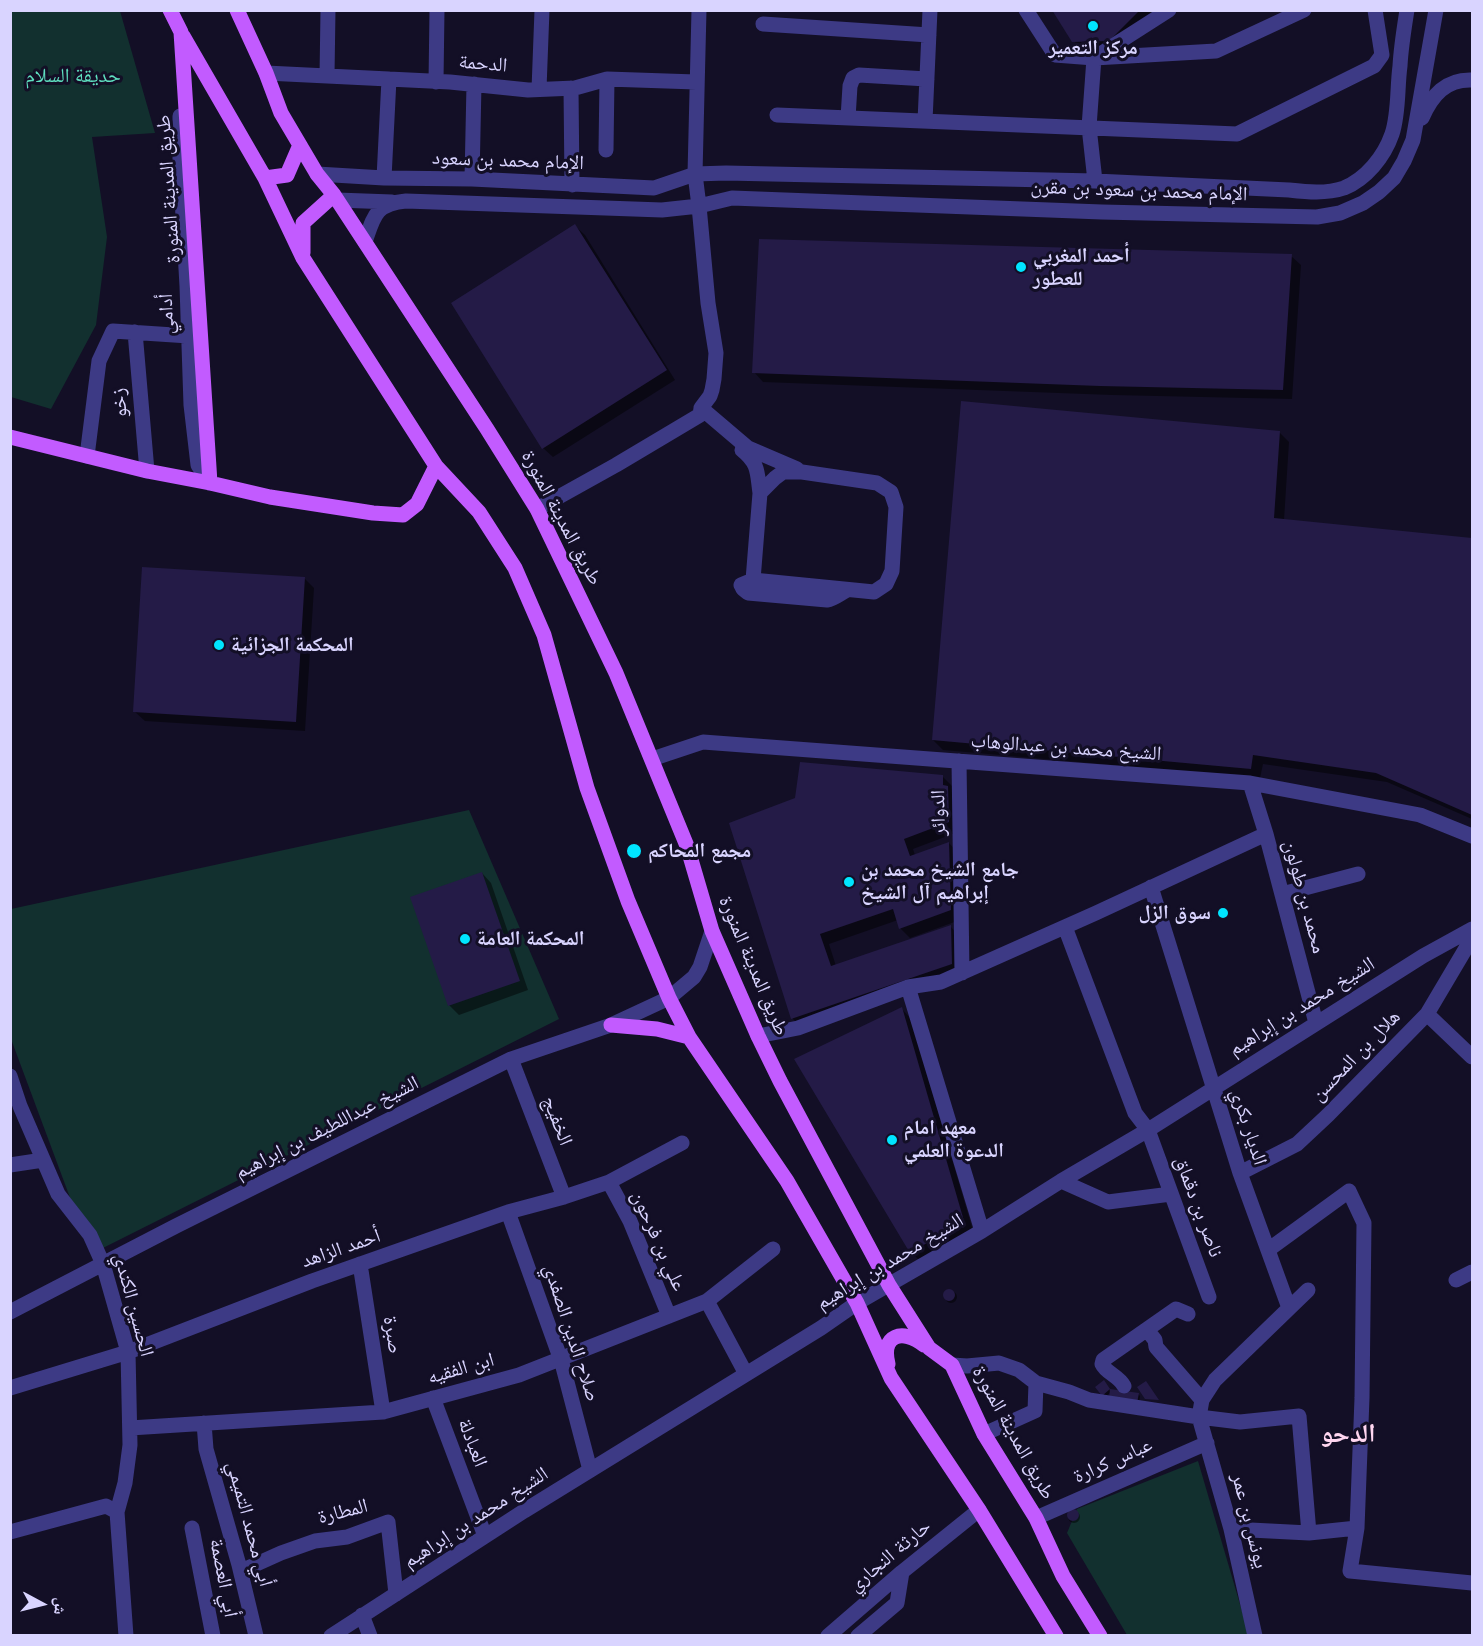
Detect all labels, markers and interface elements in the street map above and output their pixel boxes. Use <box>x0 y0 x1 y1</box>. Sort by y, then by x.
marker: مركز التعمير <box>1086 19 1100 33</box>
place label: مركز التعمير <box>1048 36 1138 60</box>
street label: الدحمة <box>458 50 508 78</box>
park label: حديقة السلام <box>25 64 121 88</box>
street label: طريق المدينة المنورة <box>152 114 186 264</box>
street label: الإمام محمد بن سعود <box>432 146 584 176</box>
street label: الإمام محمد بن سعود بن مقرن <box>1030 175 1248 207</box>
place label: أحمد المغربي للعطور <box>1033 244 1130 291</box>
marker: أحمد المغربي للعطور <box>1014 260 1028 274</box>
street label: أدامي <box>154 293 180 335</box>
street label: زخو <box>107 387 133 419</box>
street label: طريق المدينة المنورة <box>515 447 607 589</box>
place label: المحكمة الجزائية <box>231 633 354 657</box>
marker: المحكمة الجزائية <box>212 638 226 652</box>
street label: الشيخ محمد بن عبدالوهاب <box>970 729 1162 767</box>
street label: الدوائر <box>927 790 951 836</box>
street label: محمد بن طولون <box>1277 838 1331 956</box>
place label: مجمع المحاكم <box>648 839 751 863</box>
marker: مجمع المحاكم <box>625 842 643 860</box>
place label: جامع الشيخ محمد بن إبراهيم آل الشيخ <box>861 858 1019 905</box>
marker: جامع الشيخ محمد بن إبراهيم آل الشيخ <box>842 875 856 889</box>
street label: طريق المدينة المنورة <box>713 893 793 1039</box>
place label: سوق الزل <box>1138 901 1211 925</box>
marker: سوق الزل <box>1216 906 1230 920</box>
place label: المحكمة العامة <box>477 927 584 951</box>
marker: المحكمة العامة <box>458 932 472 946</box>
street label: الشيخ محمد بن إبراهيم <box>1224 952 1380 1062</box>
street label: هلال بن المحسن <box>1306 1005 1406 1107</box>
street label: الشيخ عبداللطيف بن إبراهيم <box>231 1071 423 1185</box>
street label: الديار بكري <box>1224 1086 1272 1168</box>
street label: الخفيج <box>537 1093 577 1149</box>
place label: معهد امام الدعوة العلمي <box>904 1116 1004 1163</box>
marker: معهد امام الدعوة العلمي <box>885 1133 899 1147</box>
street label: ناصر بن دقماق <box>1169 1153 1227 1261</box>
street label: علي بن فرحون <box>625 1187 691 1295</box>
street label: الشيخ محمد بن إبراهيم <box>812 1208 968 1316</box>
street label: أحمد الزاهد <box>298 1224 384 1274</box>
street label: الحسين الكندي <box>108 1251 158 1359</box>
street label: صلاح الدين الصفدي <box>538 1261 604 1405</box>
street label: صبرة <box>377 1314 407 1356</box>
street label: ابن الفقيه <box>425 1348 497 1390</box>
street label: طريق المدينة المنورة <box>966 1362 1060 1504</box>
street label: العبادلة <box>452 1415 492 1471</box>
district label: الدحو <box>1320 1419 1376 1451</box>
street label: عباس كرارة <box>1070 1433 1156 1489</box>
street label: أبي محمد التميمي <box>221 1459 277 1589</box>
street label: الشيخ محمد بن إبراهيم <box>399 1462 553 1574</box>
street label: يونس بن عمر <box>1226 1471 1272 1571</box>
street label: المطارة <box>315 1494 371 1530</box>
street label: حارثة النجاري <box>844 1515 936 1597</box>
street label: أبي العصمة <box>204 1537 242 1619</box>
north arrow <box>12 1574 72 1634</box>
text: ش <box>51 1597 70 1616</box>

